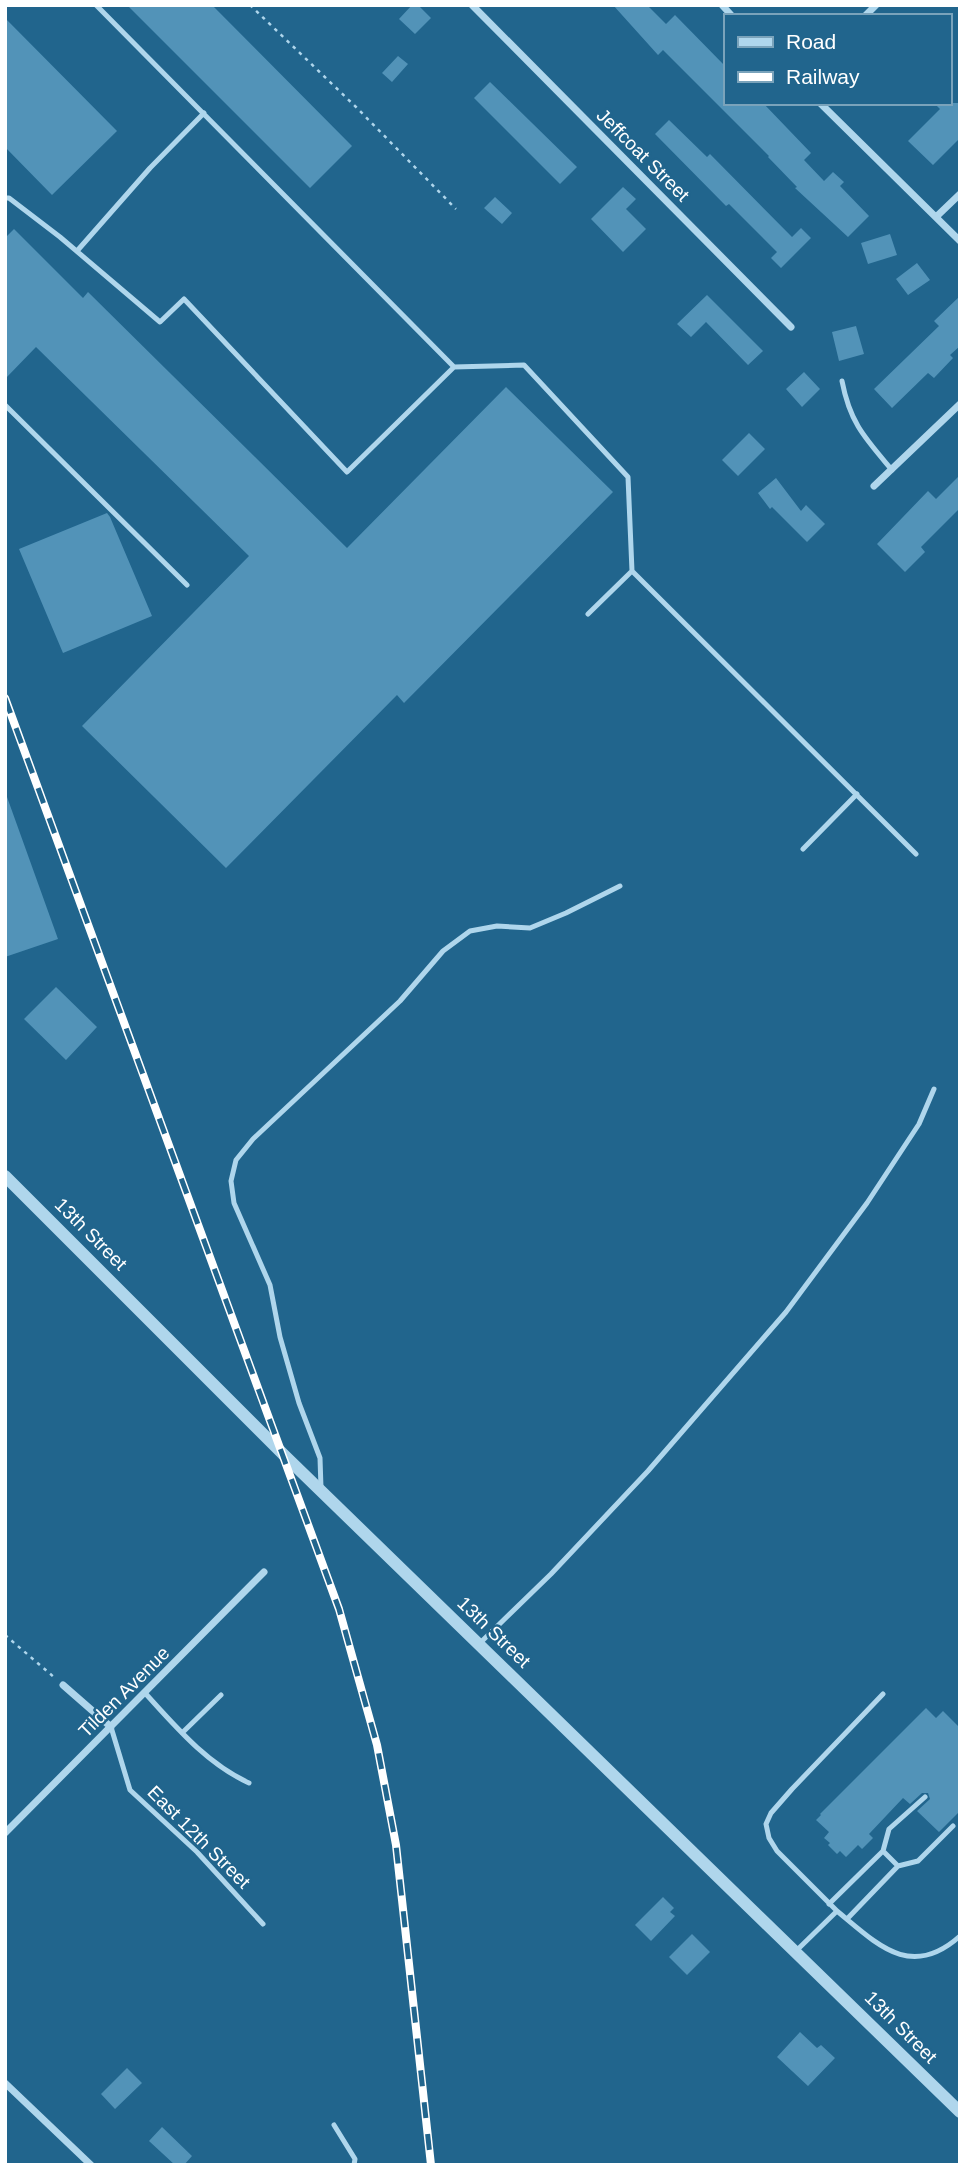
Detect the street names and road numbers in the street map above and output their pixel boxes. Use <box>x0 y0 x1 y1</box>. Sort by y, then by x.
street label: Jeffcoat Street <box>592 104 694 206</box>
street label: 13th Street <box>51 1194 132 1275</box>
street label: 13th Street <box>453 1592 535 1672</box>
street label: Tilden Avenue <box>74 1642 174 1742</box>
street label: East 12th Street <box>143 1781 255 1893</box>
street label: 13th Street <box>861 1987 942 2068</box>

